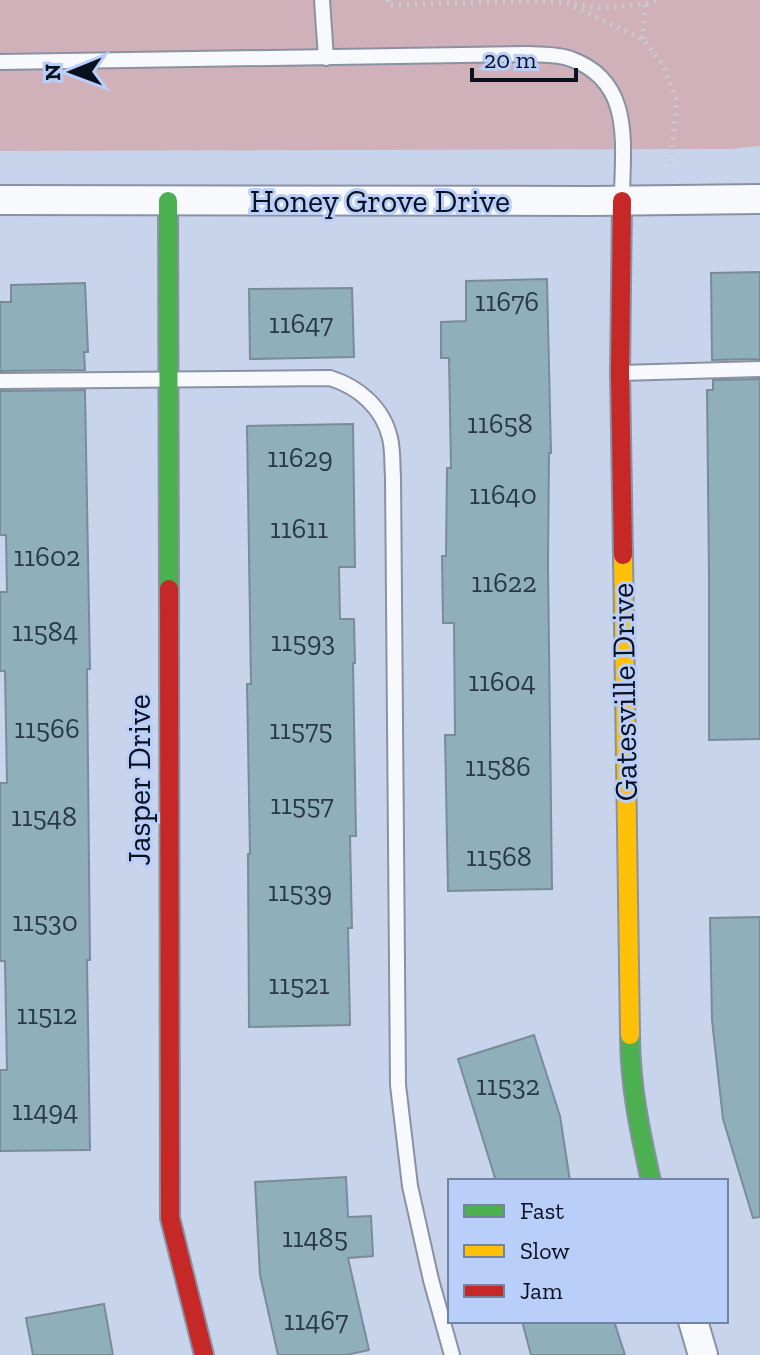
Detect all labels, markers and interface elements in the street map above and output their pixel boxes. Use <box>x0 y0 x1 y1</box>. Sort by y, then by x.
north arrow <box>32 32 112 112</box>
scale bar <box>472 32 576 82</box>
text: 20 m <box>484 45 537 74</box>
text: N <box>39 63 66 81</box>
street label: Honey Grove Drive <box>250 182 510 220</box>
house number: 11676 <box>475 285 539 318</box>
house number: 11647 <box>269 307 333 340</box>
house number: 11658 <box>467 407 533 440</box>
house number: 11629 <box>267 441 333 474</box>
house number: 11640 <box>469 478 537 511</box>
house number: 11611 <box>270 512 328 545</box>
house number: 11602 <box>14 540 80 573</box>
house number: 11622 <box>471 566 537 599</box>
street label: Gatesville Drive <box>603 582 645 802</box>
house number: 11584 <box>12 615 78 648</box>
house number: 11593 <box>271 625 335 658</box>
house number: 11604 <box>468 665 536 698</box>
street label: Jasper Drive <box>120 694 158 866</box>
house number: 11566 <box>14 712 80 745</box>
house number: 11575 <box>269 713 333 746</box>
house number: 11586 <box>465 750 531 783</box>
house number: 11557 <box>270 788 334 821</box>
house number: 11548 <box>11 800 77 833</box>
house number: 11568 <box>466 840 532 873</box>
house number: 11539 <box>268 875 332 908</box>
house number: 11530 <box>12 905 78 938</box>
house number: 11521 <box>268 968 330 1001</box>
house number: 11512 <box>16 998 78 1031</box>
house number: 11532 <box>476 1069 540 1102</box>
house number: 11494 <box>12 1094 78 1127</box>
legend <box>448 1179 728 1323</box>
text: Fast <box>520 1196 564 1225</box>
house number: 11485 <box>282 1221 348 1254</box>
text: Slow <box>520 1236 570 1265</box>
text: Jam <box>520 1276 563 1305</box>
house number: 11467 <box>284 1304 348 1337</box>

